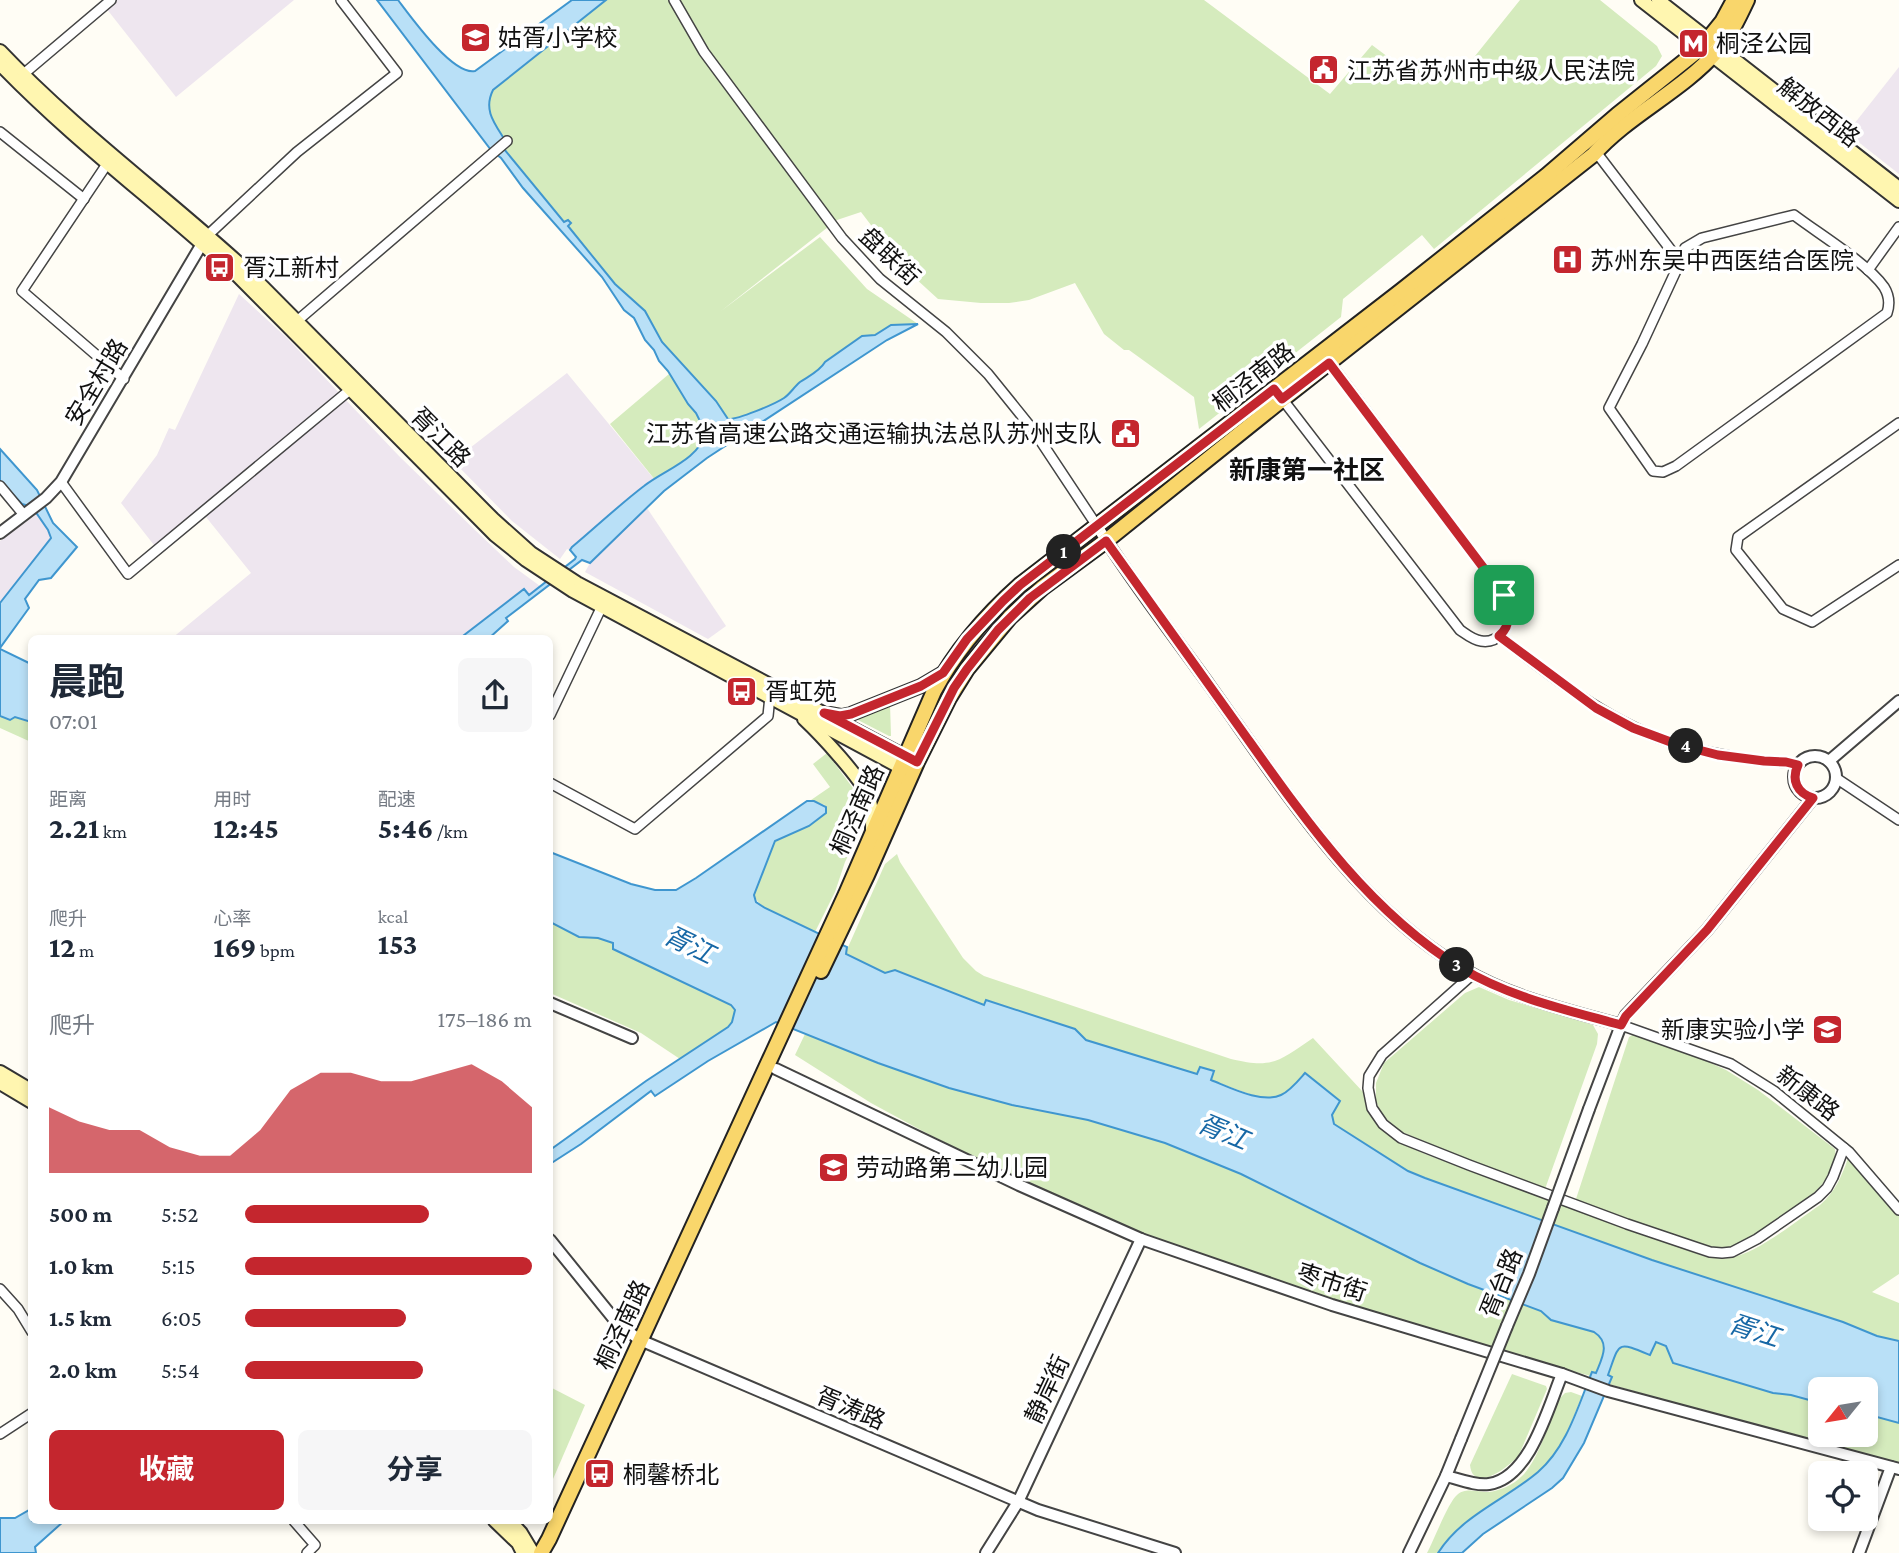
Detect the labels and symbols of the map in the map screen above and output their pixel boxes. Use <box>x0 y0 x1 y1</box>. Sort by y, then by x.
school or university icon: 姑胥小学校 <box>458 20 492 54</box>
place label: 姑胥小学校 <box>498 24 618 51</box>
metro station icon: 桐泾公园 <box>1676 26 1710 60</box>
place label: 桐泾公园 <box>1716 30 1812 57</box>
public building icon: 江苏省苏州市中级人民法院 <box>1307 53 1341 87</box>
place label: 江苏省苏州市中级人民法院 <box>1347 57 1635 84</box>
street label: 解放西路 <box>1773 72 1865 152</box>
street label: 盘联街 <box>854 222 926 290</box>
hospital icon: 苏州东吴中西医结合医院 <box>1550 243 1584 277</box>
place label: 苏州东吴中西医结合医院 <box>1590 247 1854 274</box>
bus stop icon: 胥江新村 <box>203 250 237 284</box>
place label: 胥江新村 <box>243 254 339 281</box>
street label: 安全村路 <box>60 334 132 430</box>
street label: 桐泾南路 <box>1207 337 1299 417</box>
street label: 胥江路 <box>406 402 476 472</box>
public building icon: 江苏省高速公路交通运输执法总队苏州支队 <box>1108 416 1142 450</box>
place label: 江苏省高速公路交通运输执法总队苏州支队 <box>646 420 1102 447</box>
district label: 新康第一社区 <box>1229 456 1385 485</box>
pin: 1 <box>1046 534 1082 570</box>
pin <box>1474 565 1534 625</box>
bus stop icon: 胥虹苑 <box>725 674 759 708</box>
place label: 胥虹苑 <box>765 678 837 705</box>
pin: 4 <box>1668 728 1704 764</box>
street label: 桐泾南路 <box>825 761 889 859</box>
water label: 胥江 <box>659 921 721 971</box>
pin: 3 <box>1440 948 1474 982</box>
school or university icon: 新康实验小学 <box>1811 1012 1845 1046</box>
place label: 新康实验小学 <box>1661 1016 1805 1043</box>
street label: 新康路 <box>1771 1060 1845 1126</box>
water label: 胥江 <box>1193 1108 1255 1157</box>
school or university icon: 劳动路第二幼儿园 <box>816 1150 850 1184</box>
place label: 劳动路第二幼儿园 <box>856 1154 1048 1181</box>
street label: 胥台路 <box>1475 1245 1527 1321</box>
street label: 枣市街 <box>1294 1258 1370 1306</box>
street label: 桐泾南路 <box>589 1276 655 1374</box>
water label: 胥江 <box>1725 1309 1786 1354</box>
street label: 静岸街 <box>1020 1351 1074 1427</box>
north arrow <box>1808 1377 1878 1447</box>
street label: 胥涛路 <box>813 1382 889 1434</box>
bus stop icon: 桐馨桥北 <box>583 1457 617 1491</box>
place label: 桐馨桥北 <box>623 1461 719 1488</box>

